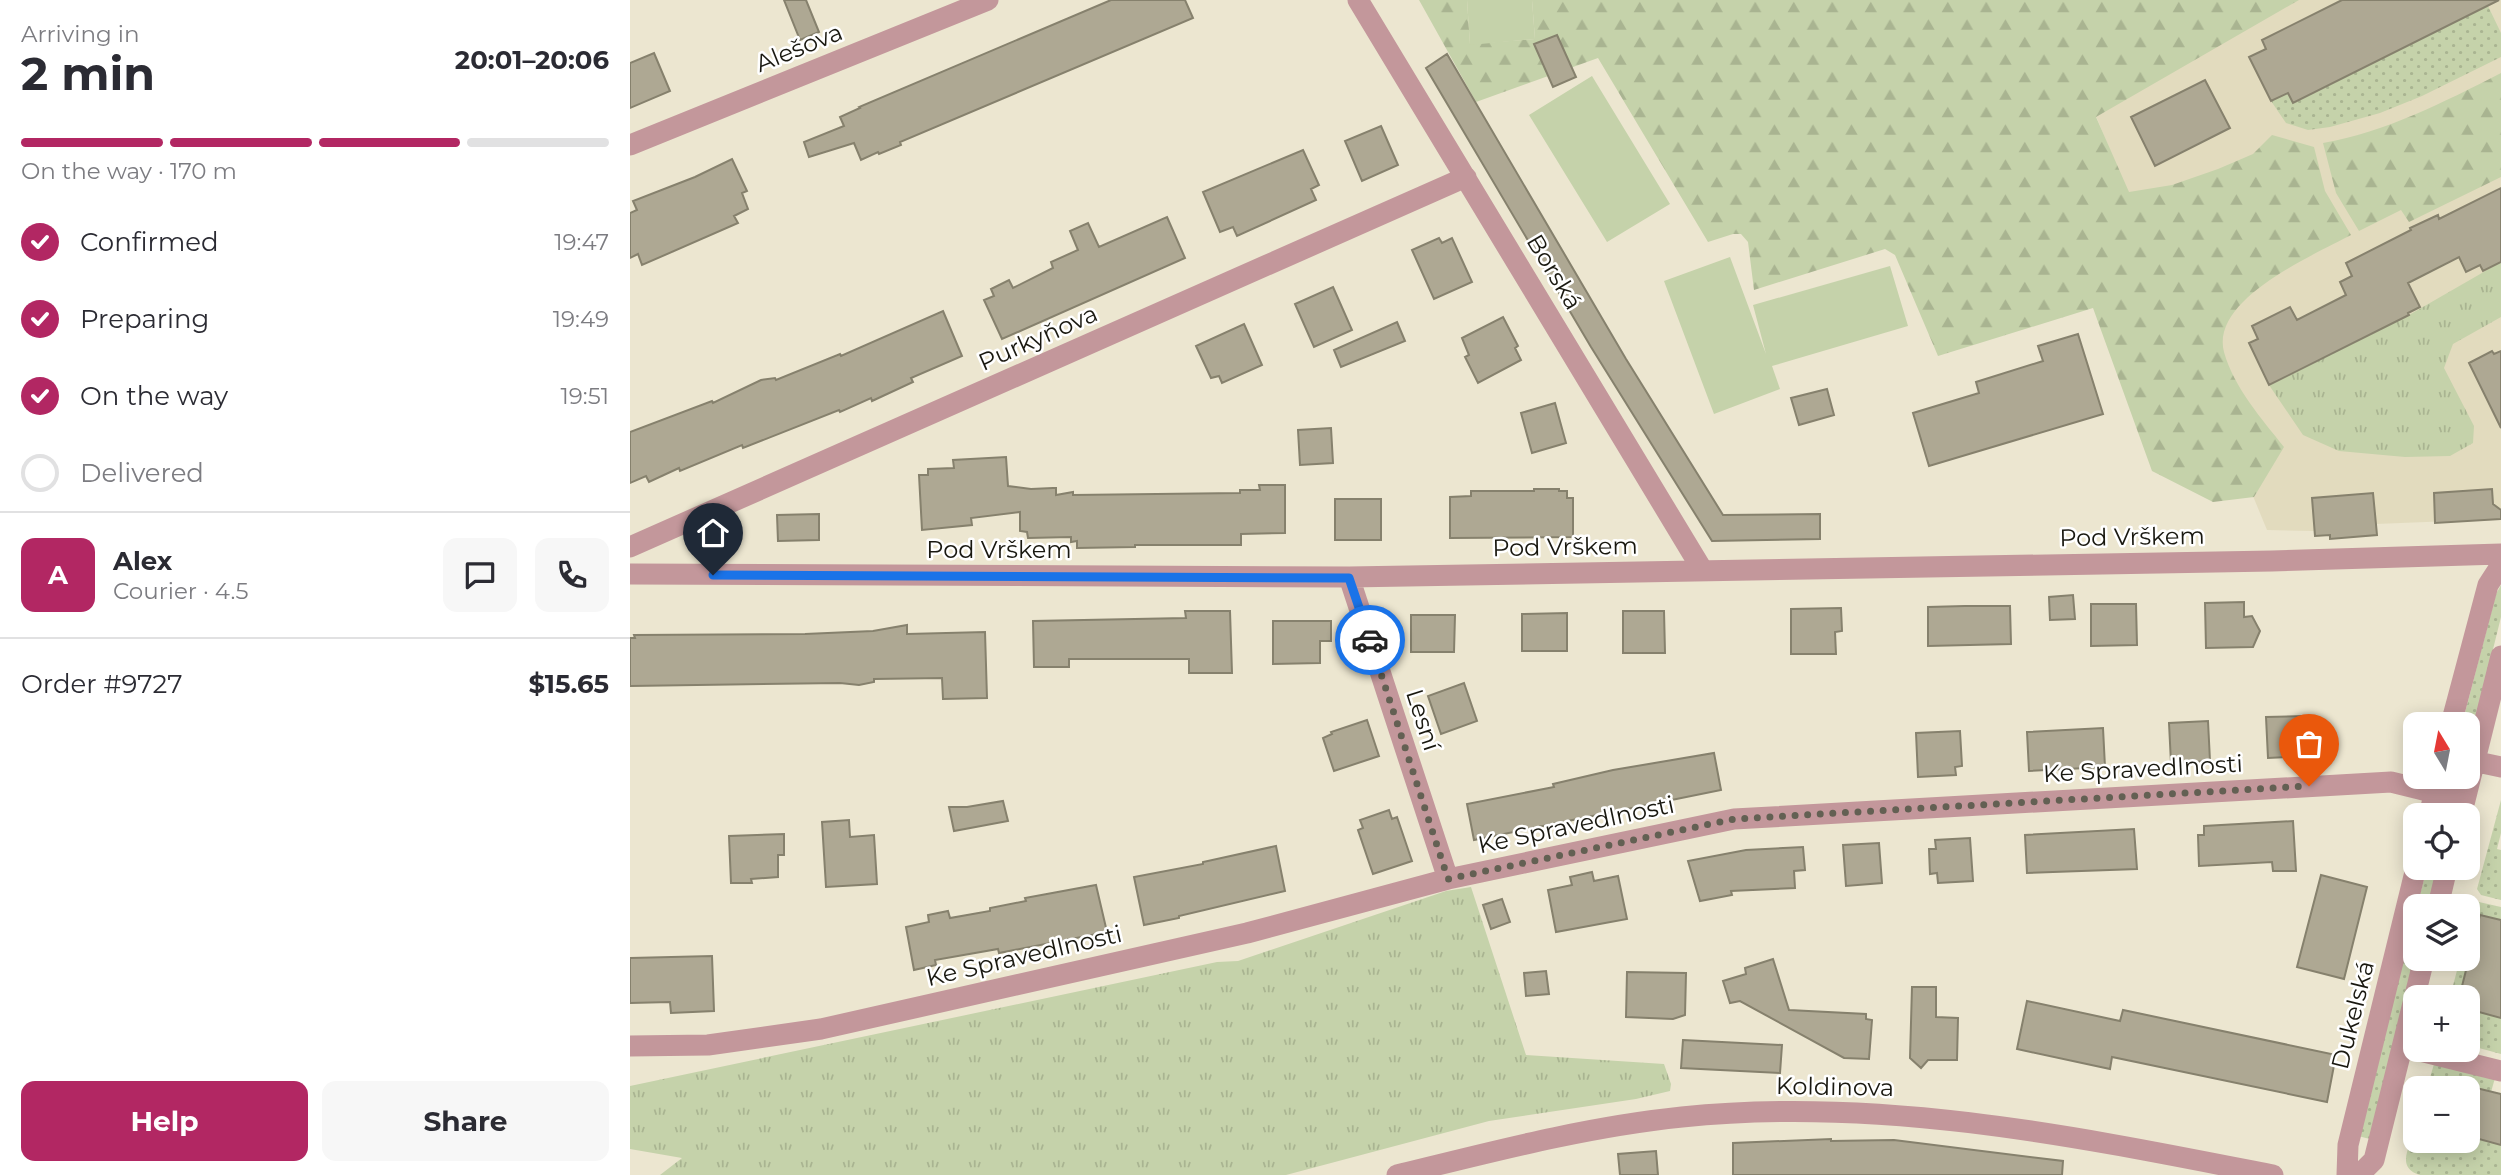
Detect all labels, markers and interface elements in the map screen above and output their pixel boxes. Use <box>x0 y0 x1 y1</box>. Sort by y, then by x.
street label: Alešova <box>751 17 847 78</box>
text: Arriving in <box>21 20 140 48</box>
text: 20:01–20:06 <box>455 44 609 76</box>
text: 2 min <box>21 45 155 102</box>
text: On the way · 170 m <box>21 157 237 185</box>
icon: check <box>21 223 59 261</box>
text: Confirmed <box>80 226 219 258</box>
text: 19:47 <box>554 228 609 256</box>
street label: Borská <box>1521 229 1588 315</box>
street label: Purkyňova <box>974 298 1102 377</box>
icon: check <box>21 300 59 338</box>
text: Preparing <box>80 303 209 335</box>
text: 19:49 <box>553 305 609 333</box>
icon: check <box>21 377 59 415</box>
text: On the way <box>80 380 228 412</box>
text: 19:51 <box>560 382 609 410</box>
text: Delivered <box>80 457 204 489</box>
pin <box>683 503 743 575</box>
icon: home <box>694 514 732 552</box>
street label: Pod Vrškem <box>2059 521 2205 552</box>
street label: Pod Vrškem <box>1492 531 1638 562</box>
street label: Pod Vrškem <box>926 535 1072 564</box>
button: chat <box>443 538 517 612</box>
button: phone <box>535 538 609 612</box>
text: Alex <box>113 545 172 577</box>
text: A <box>48 559 68 591</box>
text: Courier · 4.5 <box>113 577 248 605</box>
courier <box>1335 605 1405 675</box>
icon: car <box>1351 621 1389 659</box>
text: Order #9727 <box>21 668 183 700</box>
text: $15.65 <box>529 668 609 700</box>
street label: Lesní <box>1400 685 1447 756</box>
north arrow <box>2403 712 2480 789</box>
map controls <box>2403 712 2480 1153</box>
pin <box>2279 714 2339 786</box>
icon: bag <box>2290 725 2328 763</box>
street label: Ke Spravedlnosti <box>2042 749 2244 788</box>
street label: Ke Spravedlnosti <box>1475 790 1677 859</box>
button: locate <box>2403 803 2480 880</box>
button: layers <box>2403 894 2480 971</box>
street label: Ke Spravedlnosti <box>923 919 1125 992</box>
street label: Dukelská <box>2325 958 2380 1072</box>
button: + <box>2403 985 2480 1062</box>
street label: Koldinova <box>1776 1071 1894 1102</box>
button: − <box>2403 1076 2480 1153</box>
button: Help <box>21 1081 308 1161</box>
button: Share <box>322 1081 609 1161</box>

